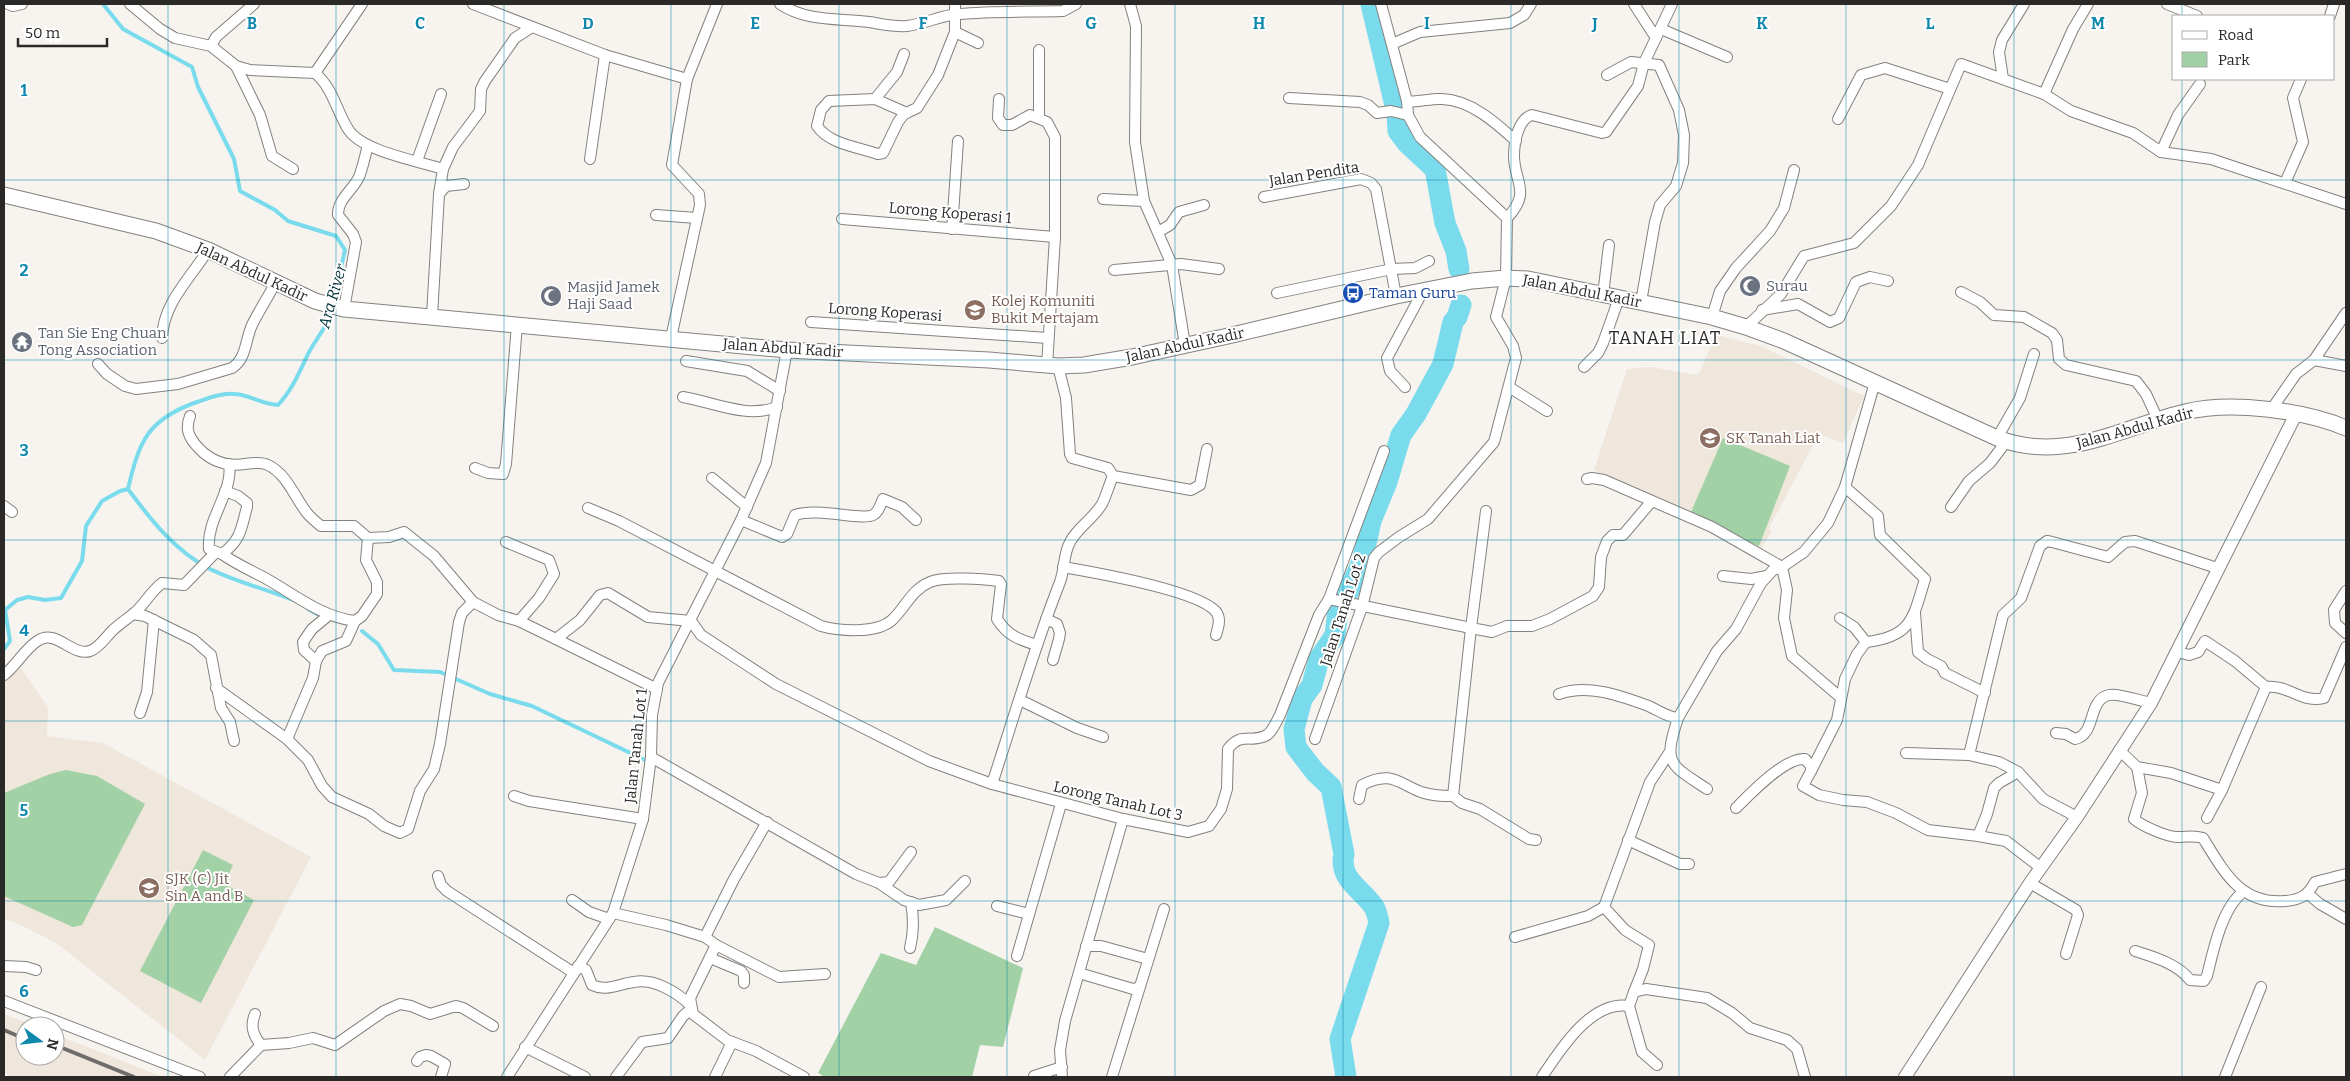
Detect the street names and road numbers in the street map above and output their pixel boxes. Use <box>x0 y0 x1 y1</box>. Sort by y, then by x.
street label: Jalan Pendita <box>1267 158 1360 190</box>
street label: Lorong Koperasi 1 <box>888 199 1012 227</box>
street label: Jalan Abdul Kadir <box>193 238 311 306</box>
street label: Jalan Abdul Kadir <box>1520 270 1643 311</box>
street label: Lorong Koperasi <box>827 299 943 325</box>
street label: Jalan Abdul Kadir <box>1123 324 1246 367</box>
street label: Jalan Abdul Kadir <box>721 335 844 361</box>
street label: Jalan Abdul Kadir <box>2074 404 2196 453</box>
street label: Jalan Tanah Lot 2 <box>1316 552 1370 669</box>
street label: Jalan Tanah Lot 1 <box>621 688 651 805</box>
street label: Lorong Tanah Lot 3 <box>1051 777 1185 825</box>

